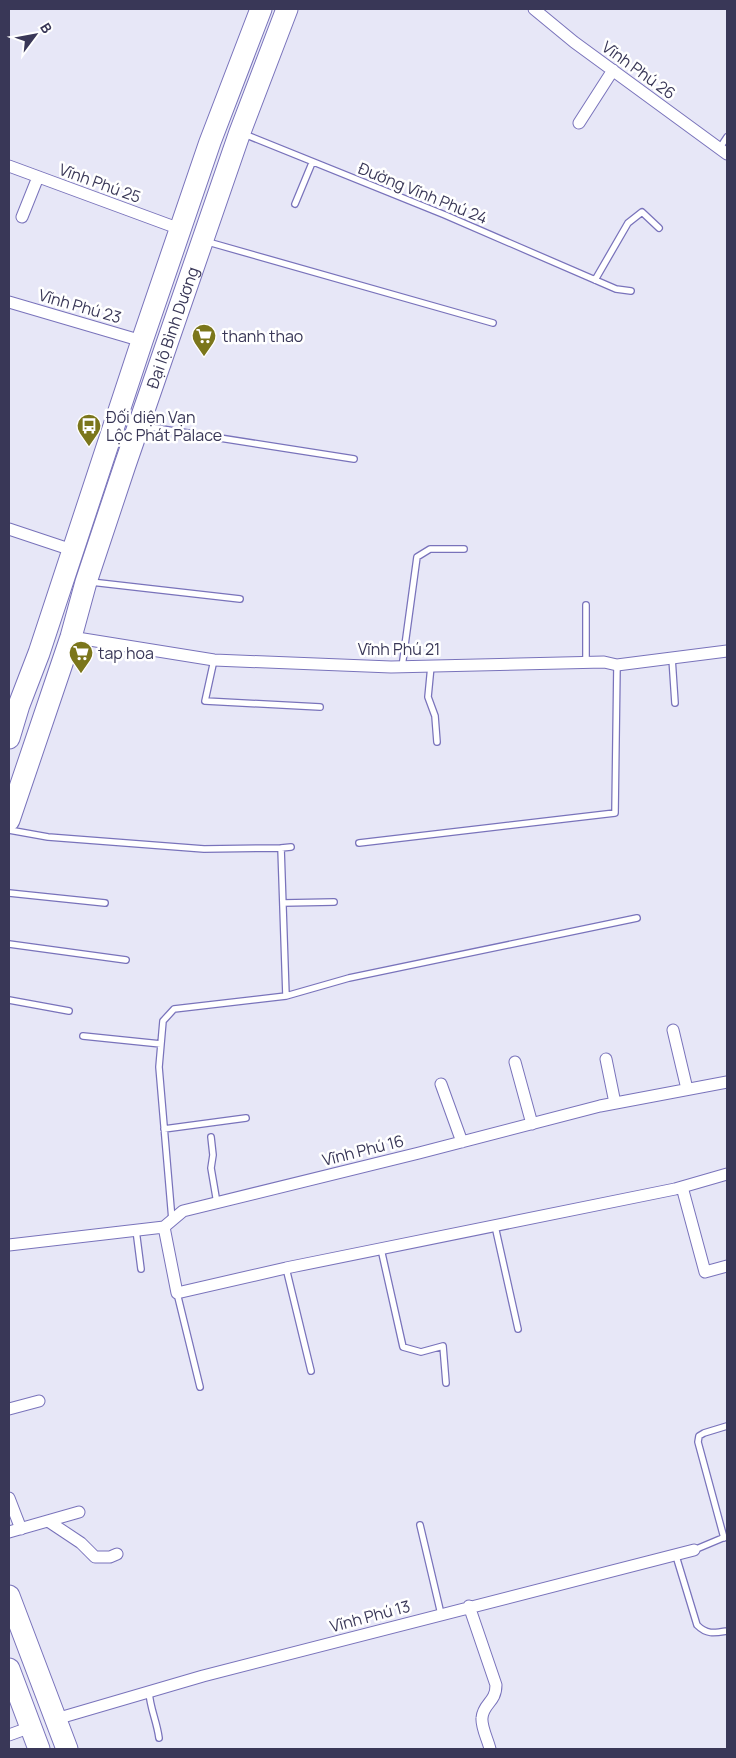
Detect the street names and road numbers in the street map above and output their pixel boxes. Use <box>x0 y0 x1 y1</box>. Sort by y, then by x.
street label: Vĩnh Phú 26 <box>598 36 680 104</box>
street label: Đường Vĩnh Phú 24 <box>355 157 491 229</box>
street label: Vĩnh Phú 25 <box>56 158 144 208</box>
street label: Đại lộ Bình Dương <box>141 264 204 391</box>
street label: Vĩnh Phú 23 <box>36 284 124 328</box>
street label: Vĩnh Phú 21 <box>358 638 440 660</box>
street label: Vĩnh Phú 16 <box>320 1129 406 1171</box>
street label: Vĩnh Phú 13 <box>327 1595 413 1637</box>

